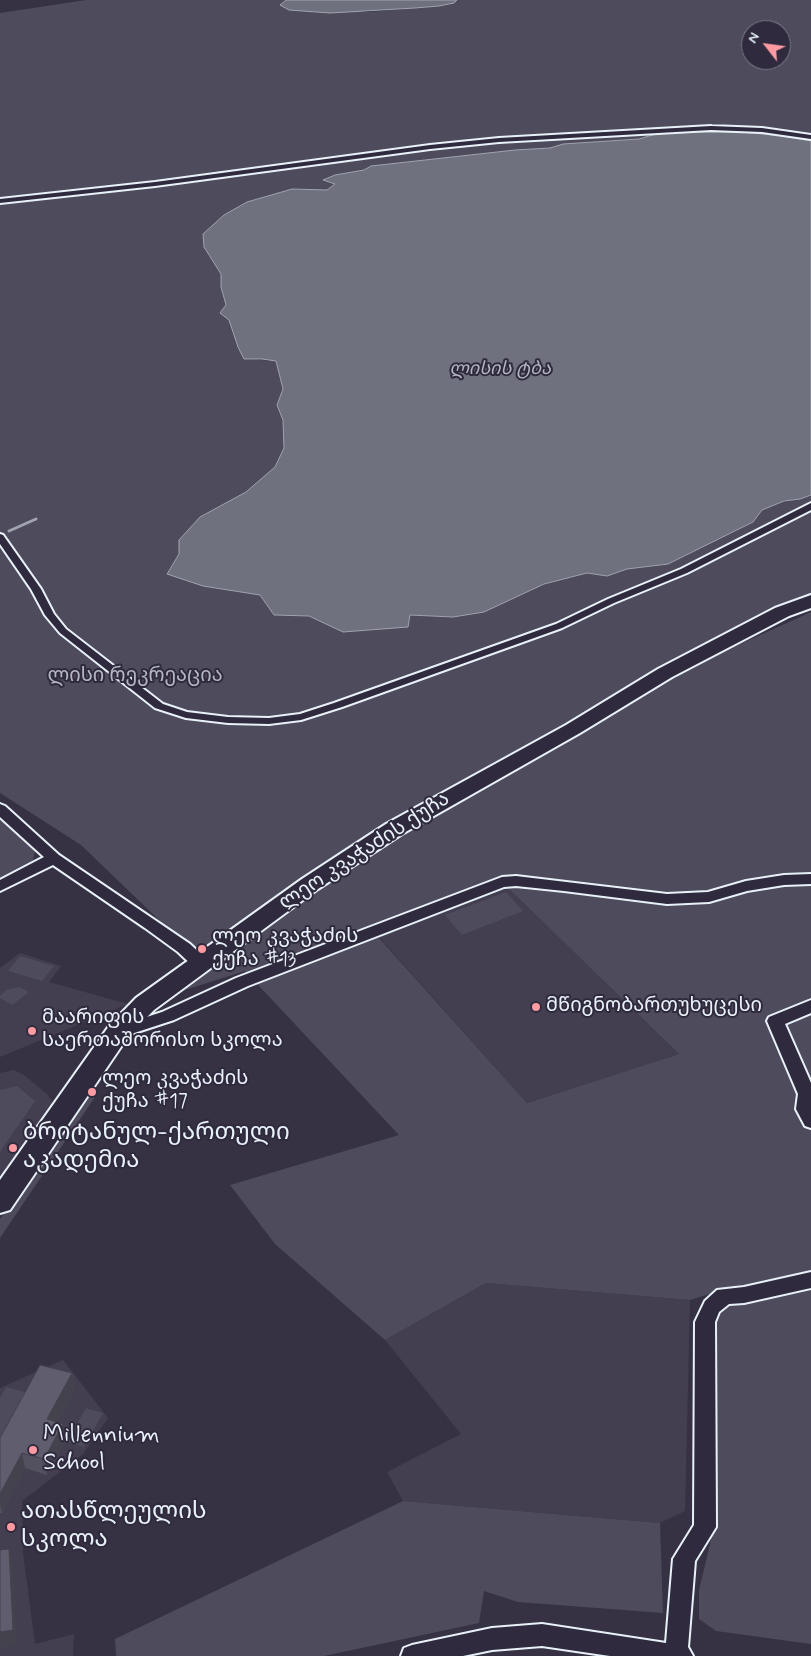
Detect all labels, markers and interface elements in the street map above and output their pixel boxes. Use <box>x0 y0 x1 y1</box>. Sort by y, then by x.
north arrow <box>741 20 791 70</box>
text: N <box>744 29 764 47</box>
water label: ლისის ტბა <box>449 359 551 381</box>
park label: ლისი რეკრეაცია <box>47 665 223 689</box>
street label: ლეო კვაჭაძის ქუჩა <box>275 788 455 916</box>
place label: ლეო კვაჭაძის ქუჩა #13 <box>212 926 358 973</box>
marker: ლეო კვაჭაძის ქუჩა #13 <box>196 943 208 955</box>
place label: მწიგნობართუხუცესი <box>546 995 762 1019</box>
marker: მწიგნობართუხუცესი <box>530 1001 542 1013</box>
place label: მაარიფის საერთაშორისო სკოლა <box>42 1007 283 1054</box>
marker: მაარიფის საერთაშორისო სკოლა <box>26 1025 38 1037</box>
place label: ლეო კვაჭაძის ქუჩა #17 <box>102 1068 248 1115</box>
marker: ლეო კვაჭაძის ქუჩა #17 <box>86 1086 98 1098</box>
place label: ბრიტანულ-ქართული აკადემია <box>23 1120 290 1176</box>
marker: ბრიტანულ-ქართული აკადემია <box>7 1142 19 1154</box>
place label: Millennium School <box>43 1422 160 1478</box>
marker: Millennium School <box>27 1444 39 1456</box>
place label: ათასწლეულის სკოლა <box>21 1499 206 1555</box>
marker: ათასწლეულის სკოლა <box>5 1521 17 1533</box>

